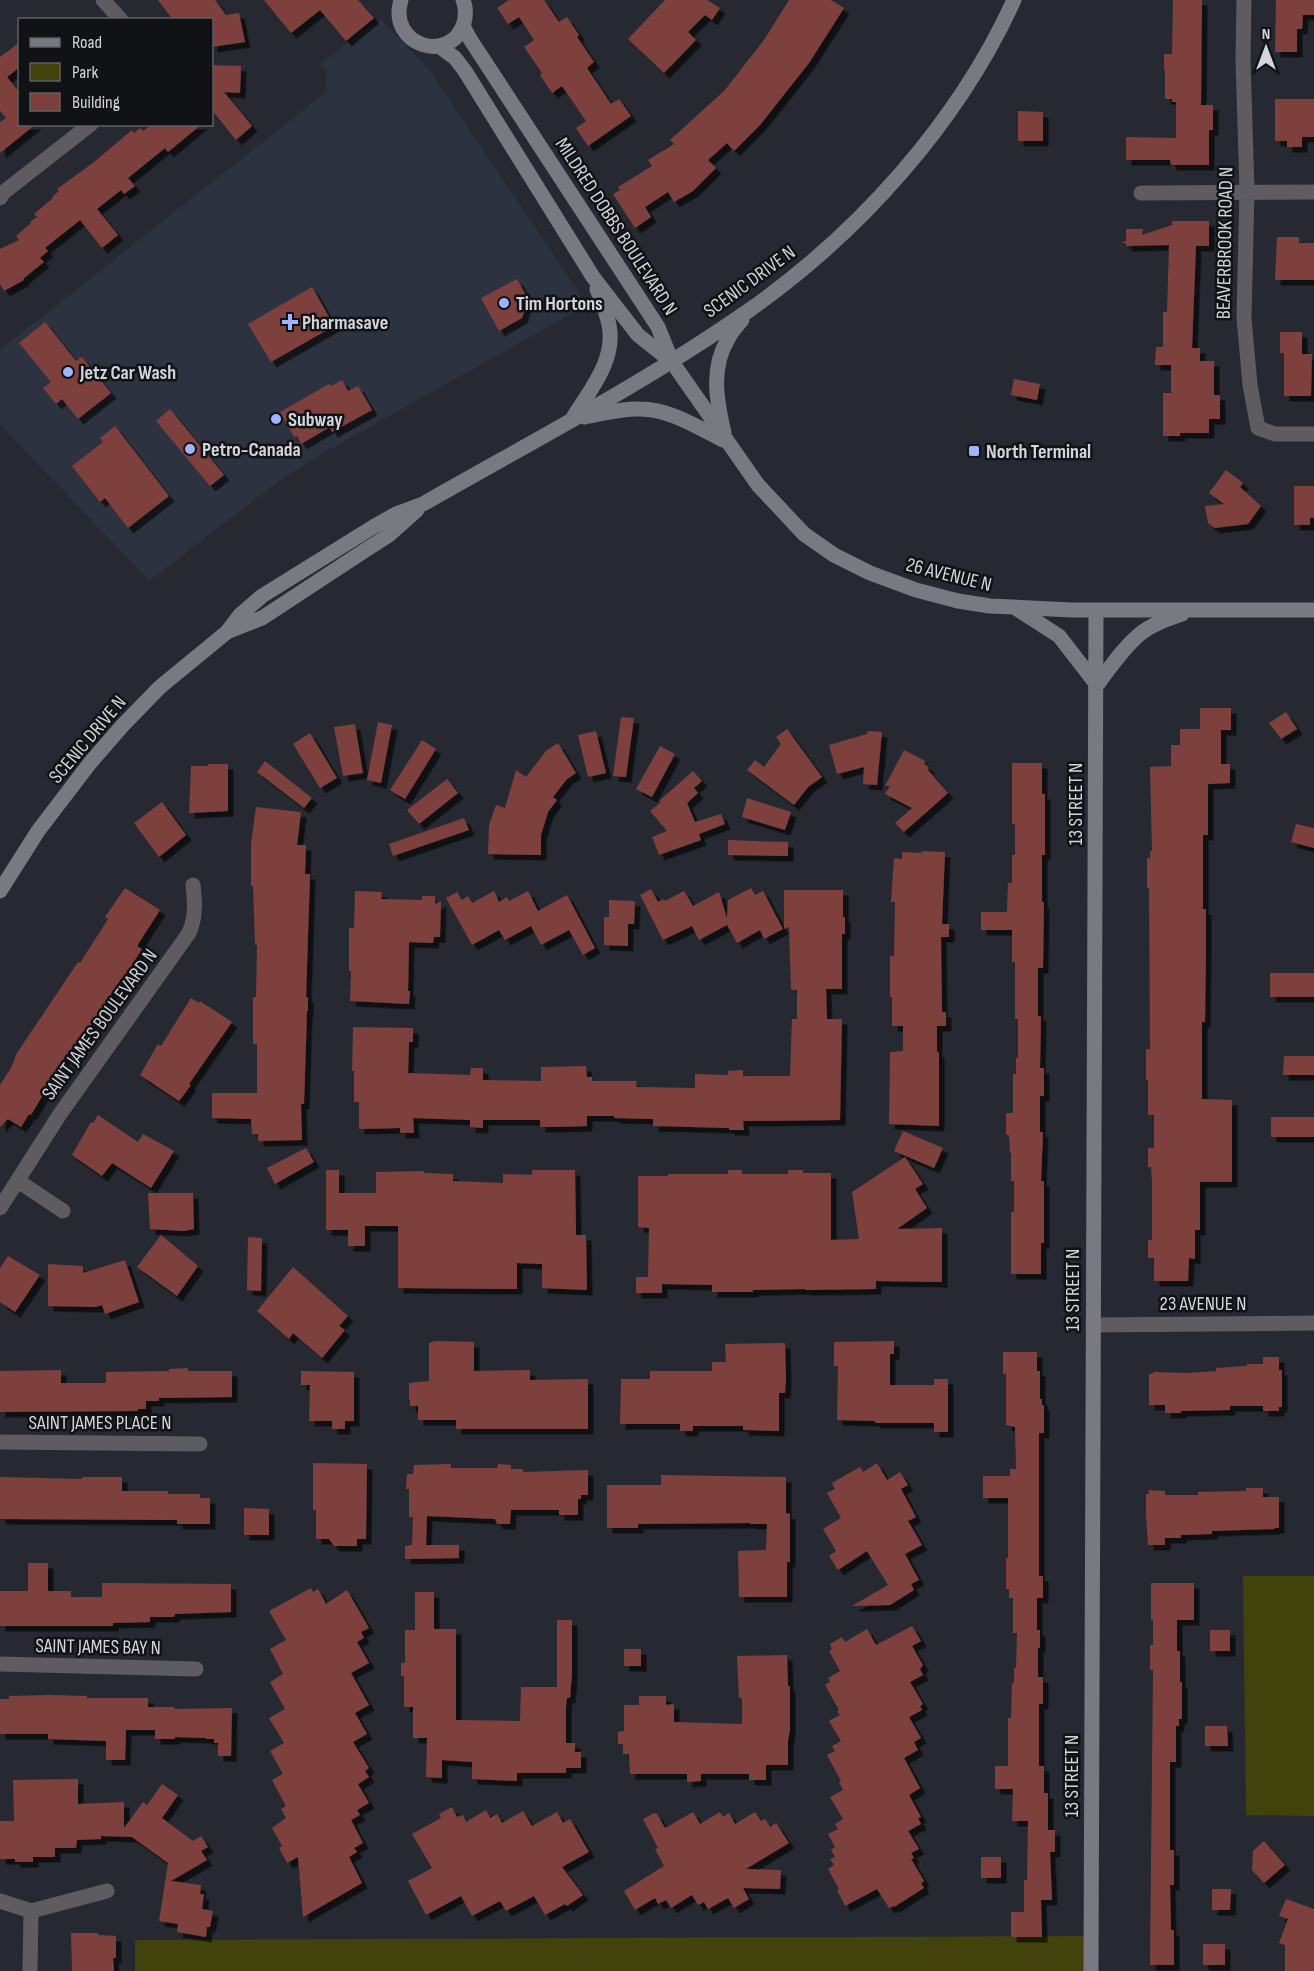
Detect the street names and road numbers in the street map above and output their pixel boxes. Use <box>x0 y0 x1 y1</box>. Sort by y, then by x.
street label: MILDRED DOBBS BOULEVARD N <box>550 133 683 320</box>
street label: BEAVERBROOK ROAD N <box>1212 167 1238 319</box>
street label: SCENIC DRIVE N <box>699 241 800 323</box>
street label: 26 AVENUE N <box>904 553 994 597</box>
street label: SCENIC DRIVE N <box>44 691 131 788</box>
street label: 13 STREET N <box>1064 763 1088 845</box>
street label: SAINT JAMES BOULEVARD N <box>37 944 163 1105</box>
street label: 13 STREET N <box>1061 1249 1085 1331</box>
street label: 23 AVENUE N <box>1160 1292 1246 1316</box>
street label: SAINT JAMES PLACE N <box>29 1411 171 1435</box>
street label: SAINT JAMES BAY N <box>35 1634 161 1660</box>
street label: 13 STREET N <box>1060 1735 1084 1817</box>

